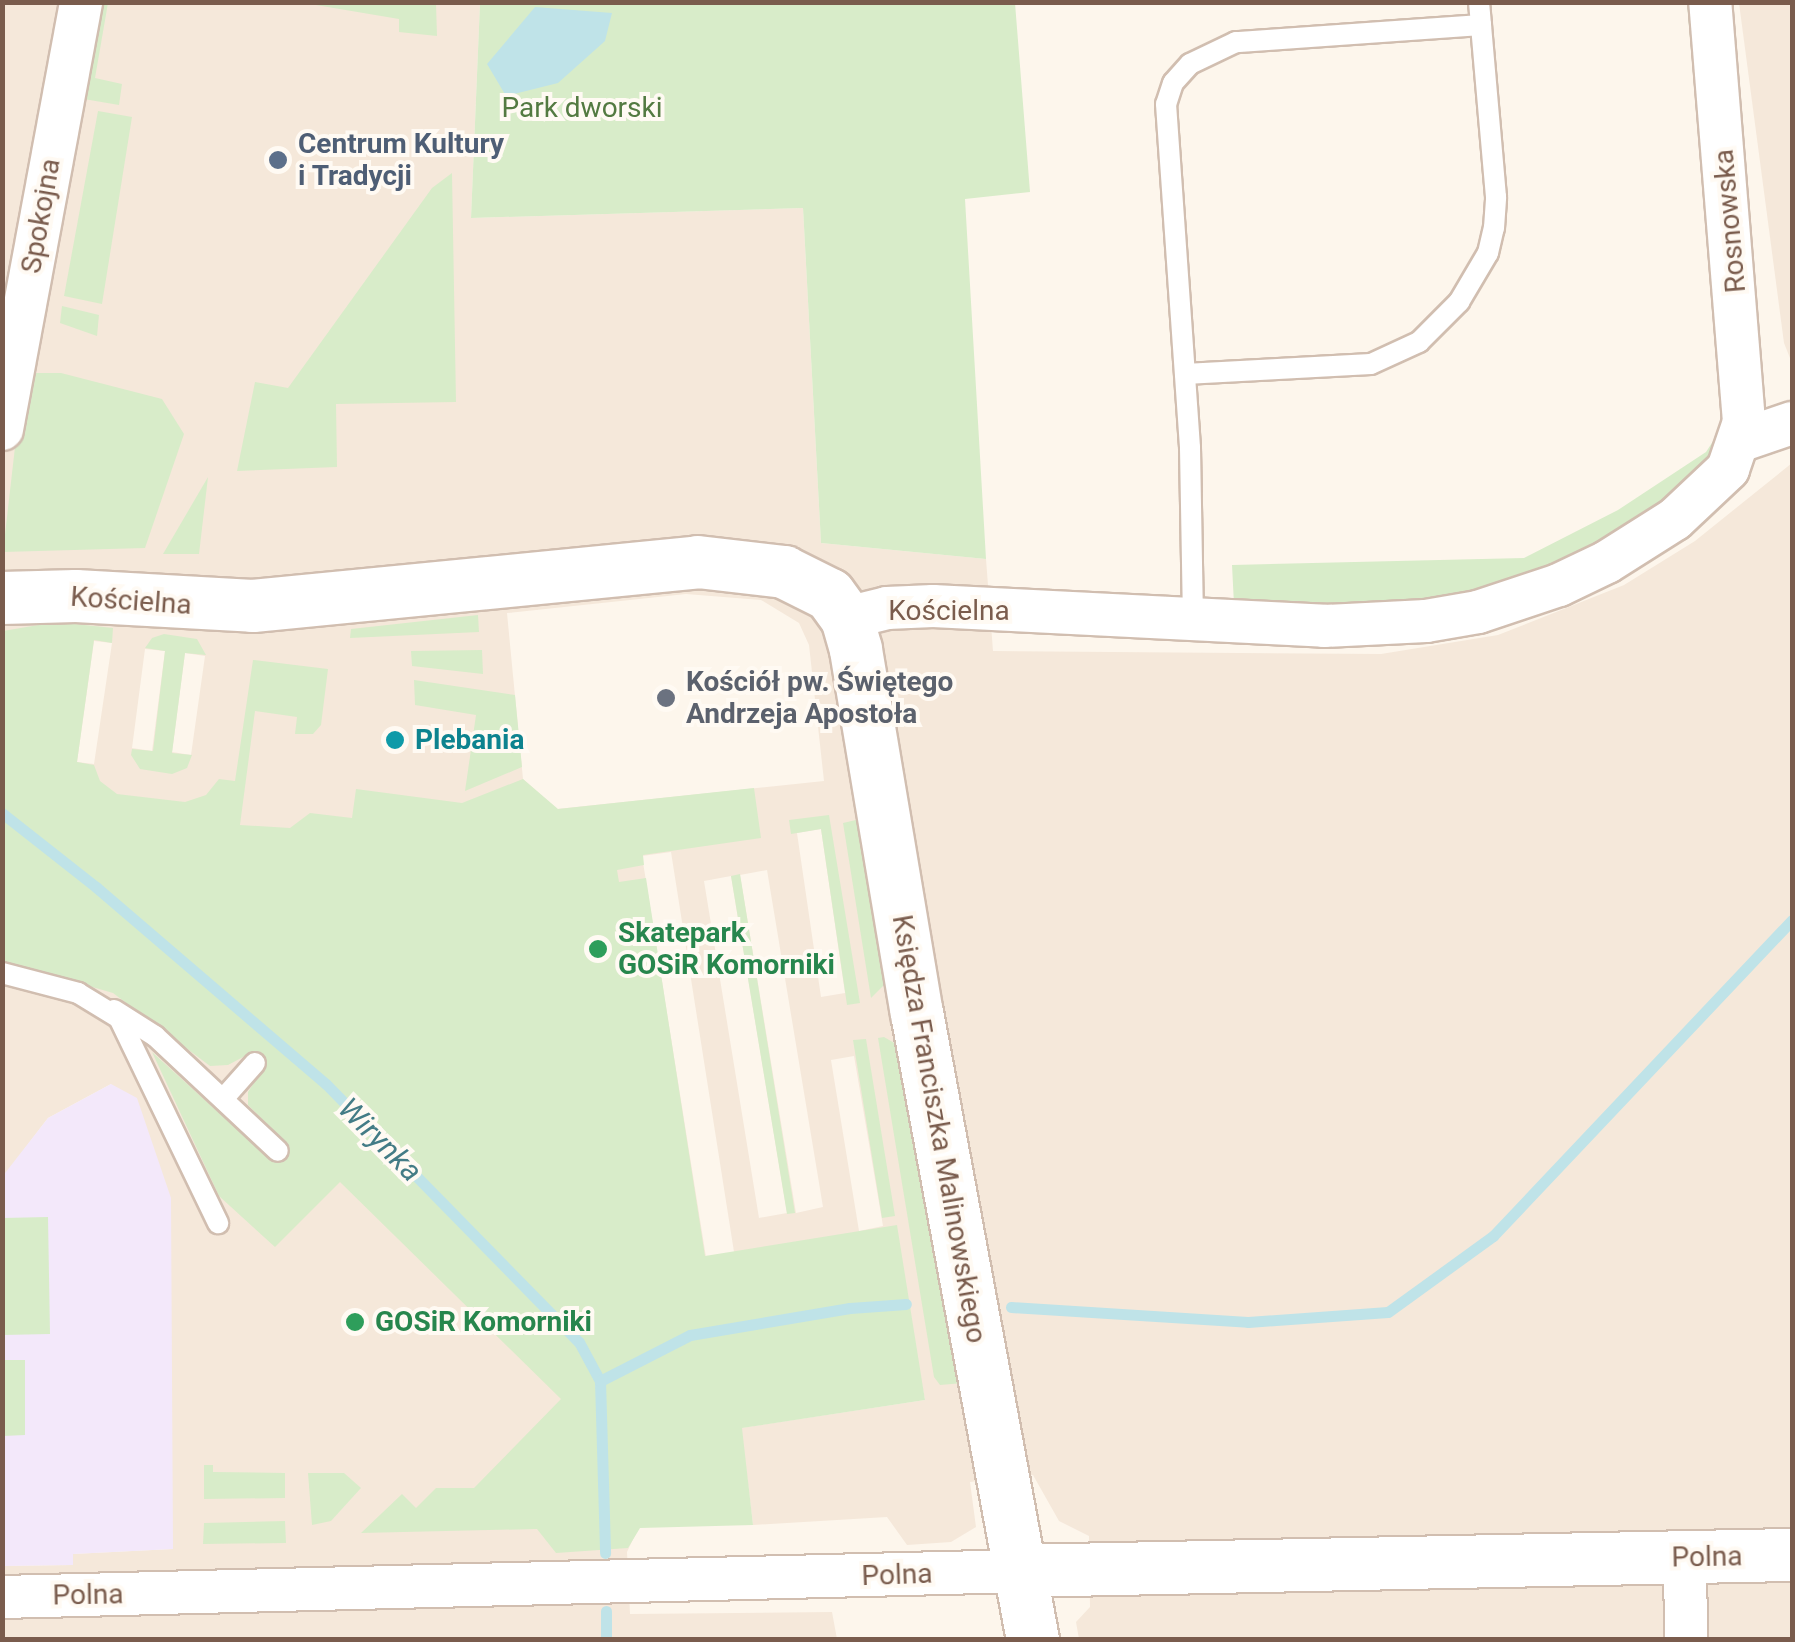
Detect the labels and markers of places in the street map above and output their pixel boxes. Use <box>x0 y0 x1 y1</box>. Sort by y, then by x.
place label: Centrum Kultury i Tradycji <box>298 127 504 193</box>
marker: Centrum Kultury i Tradycji <box>267 149 289 171</box>
place label: Kościół pw. Świętego Andrzeja Apostoła <box>686 665 953 731</box>
marker: Kościół pw. Świętego Andrzeja Apostoła <box>655 687 677 709</box>
place label: Plebania <box>415 723 524 757</box>
marker: Plebania <box>384 729 406 751</box>
place label: Skatepark GOSiR Komorniki <box>618 916 835 982</box>
marker: Skatepark GOSiR Komorniki <box>587 938 609 960</box>
place label: GOSiR Komorniki <box>375 1305 592 1339</box>
marker: GOSiR Komorniki <box>344 1311 366 1333</box>

